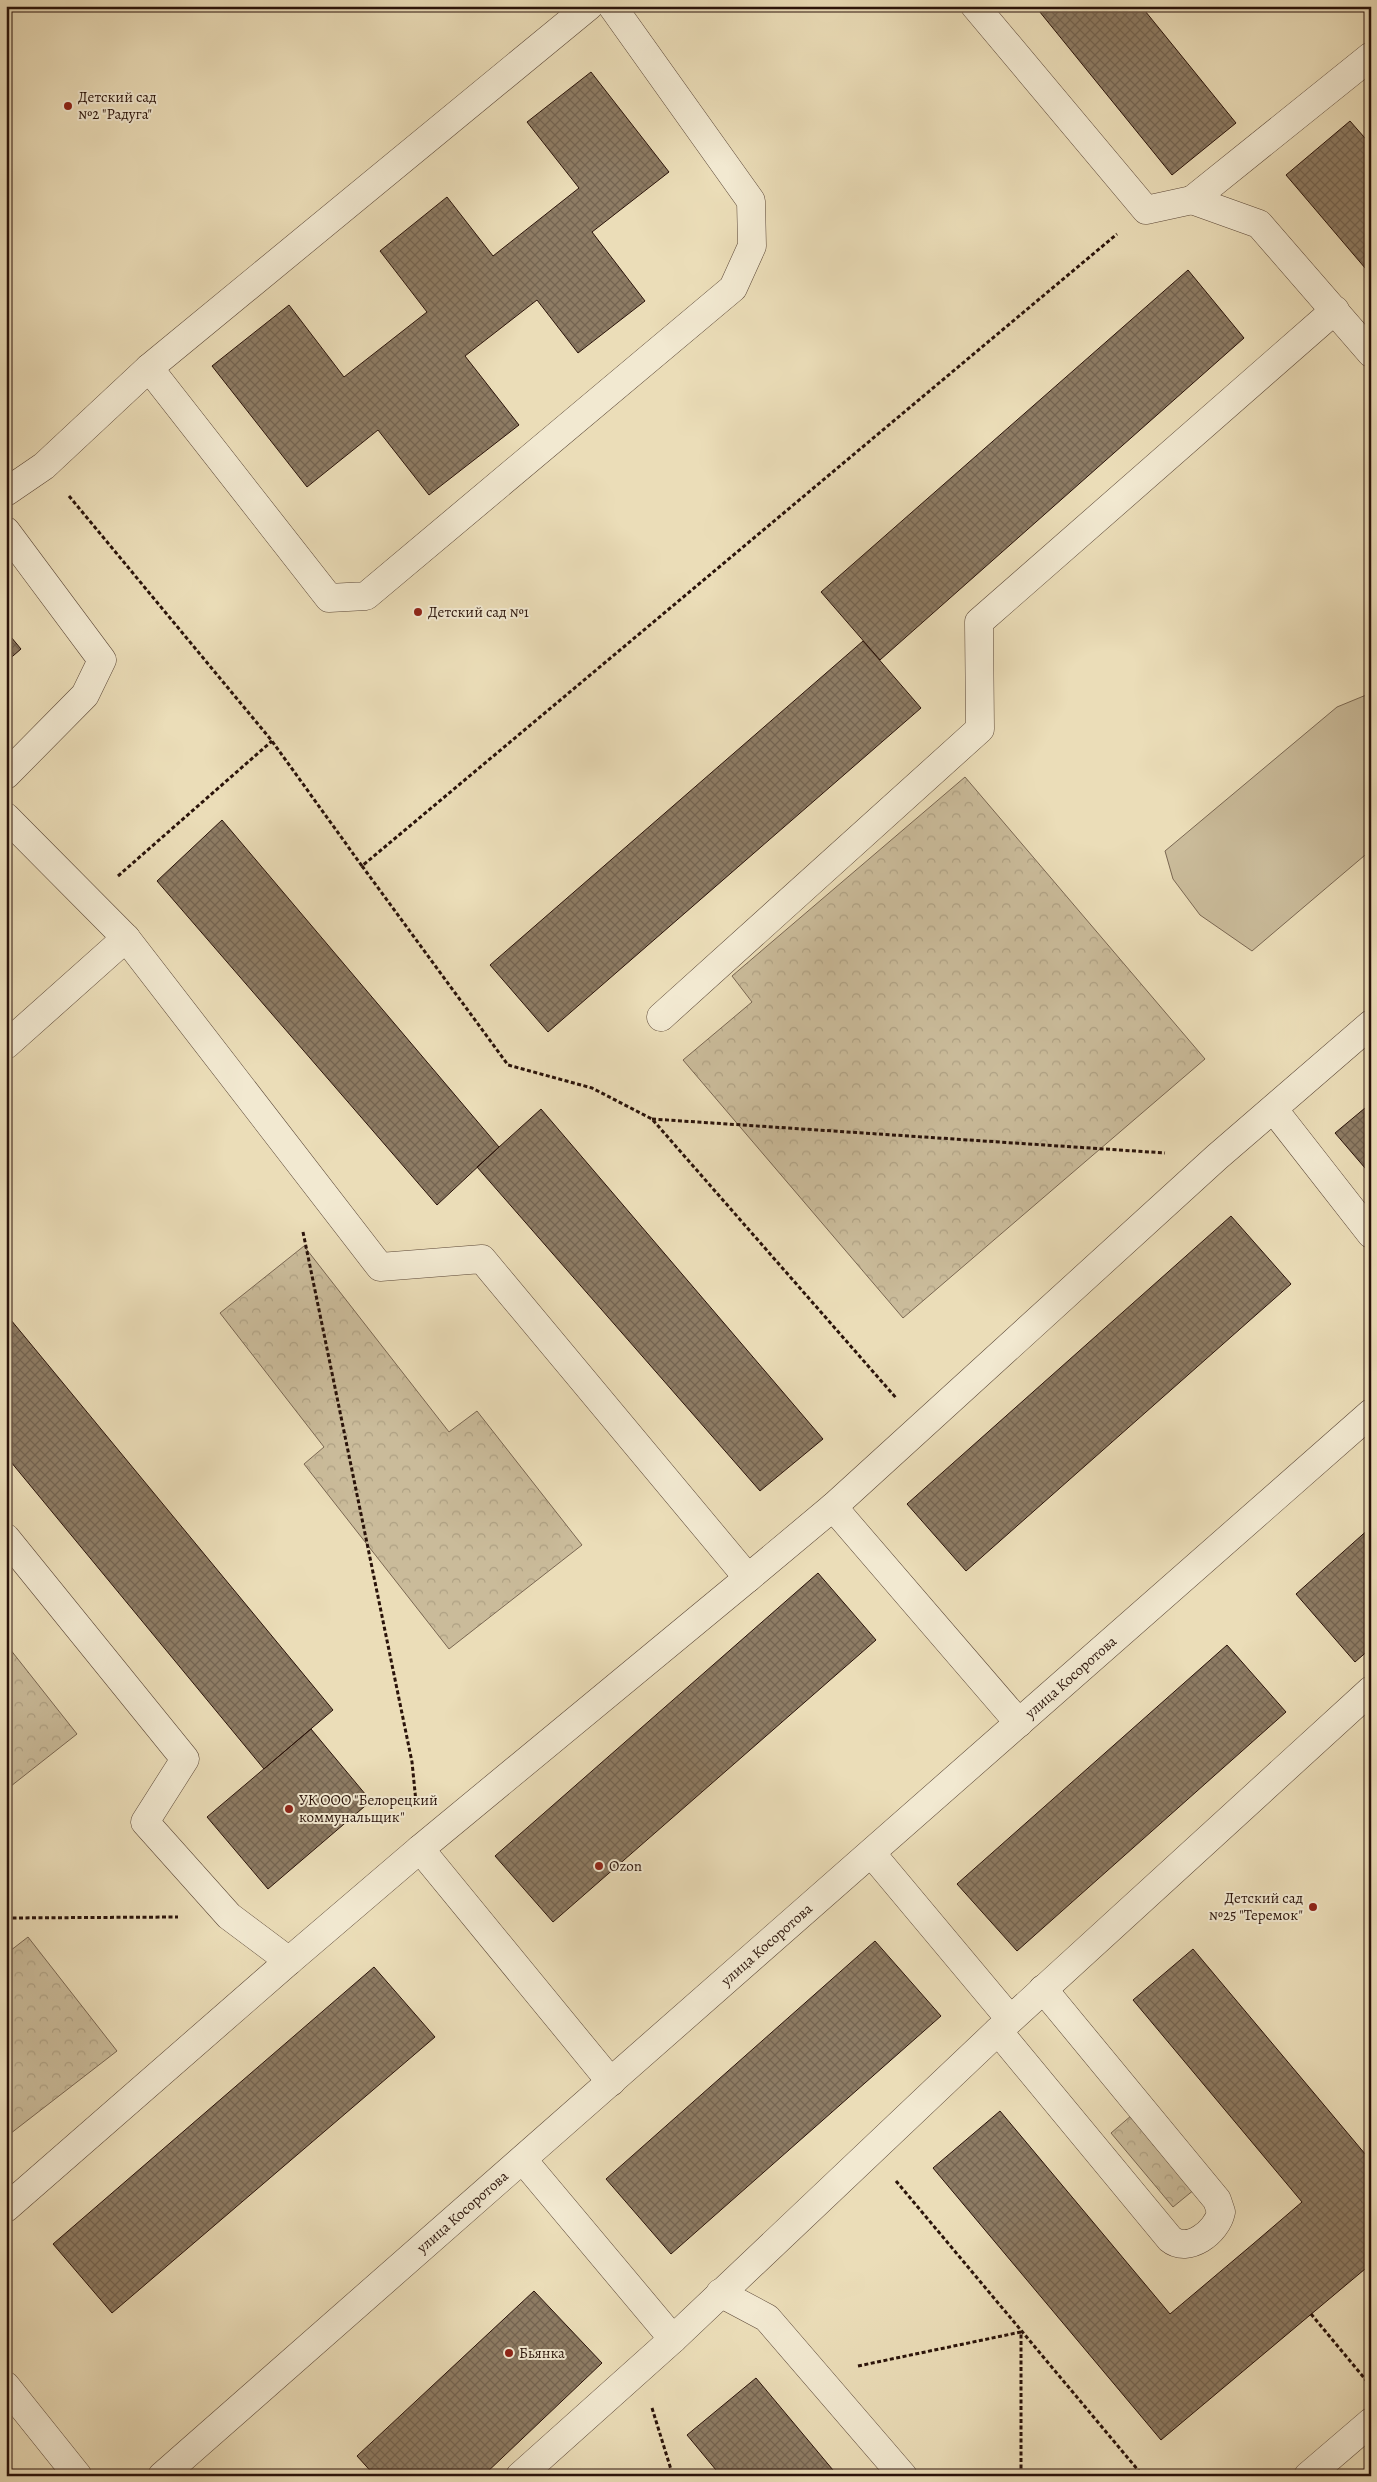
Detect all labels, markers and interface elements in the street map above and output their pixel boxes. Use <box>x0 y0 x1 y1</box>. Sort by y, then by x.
place label: Детский сад №2 "Радуга" <box>78 87 157 124</box>
marker: Детский сад №2 "Радуга" <box>62 100 74 112</box>
place label: Детский сад №1 <box>428 602 529 622</box>
marker: Детский сад №1 <box>412 606 424 618</box>
street label: улица Косоротова <box>1020 1631 1121 1723</box>
place label: УК ООО "Белорецкий коммунальщик" <box>299 1790 438 1827</box>
marker: УК ООО "Белорецкий коммунальщик" <box>283 1803 295 1815</box>
place label: Ozon <box>609 1856 642 1876</box>
marker: Ozon <box>593 1860 605 1872</box>
place label: Детский сад №25 "Теремок" <box>1209 1888 1303 1925</box>
street label: улица Косоротова <box>716 1899 817 1991</box>
marker: Детский сад №25 "Теремок" <box>1307 1901 1319 1913</box>
street label: улица Косоротова <box>412 2166 513 2258</box>
place label: Бьянка <box>519 2343 565 2363</box>
marker: Бьянка <box>503 2347 515 2359</box>

